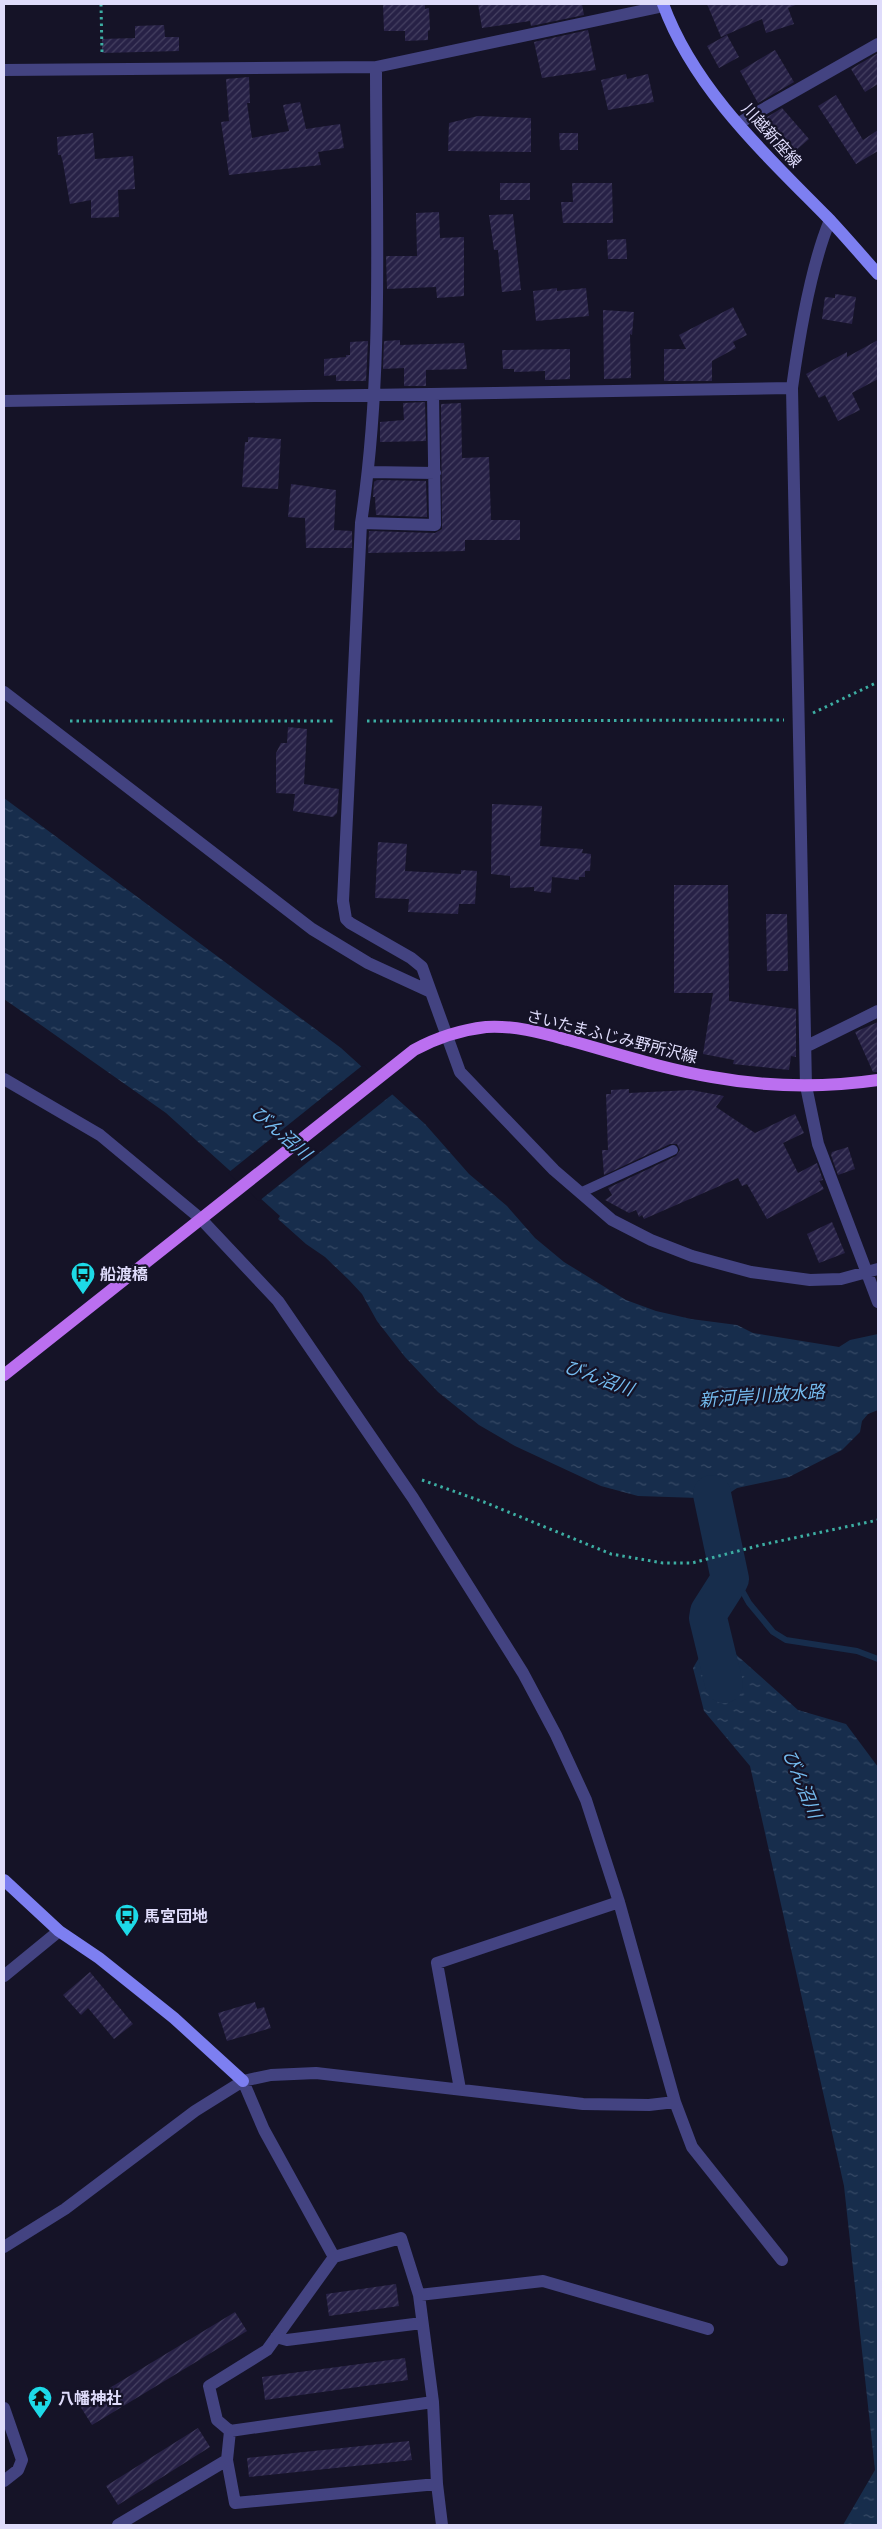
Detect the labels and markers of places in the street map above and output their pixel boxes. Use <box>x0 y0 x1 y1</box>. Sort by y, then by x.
bus stop icon: 船渡橋 <box>70 1261 96 1295</box>
place label: 船渡橋 <box>100 1265 148 1284</box>
bus stop icon: 馬宮団地 <box>114 1903 140 1937</box>
place label: 馬宮団地 <box>144 1907 208 1926</box>
temple icon: 八幡神社 <box>27 2385 53 2419</box>
place label: 八幡神社 <box>58 2389 122 2408</box>

